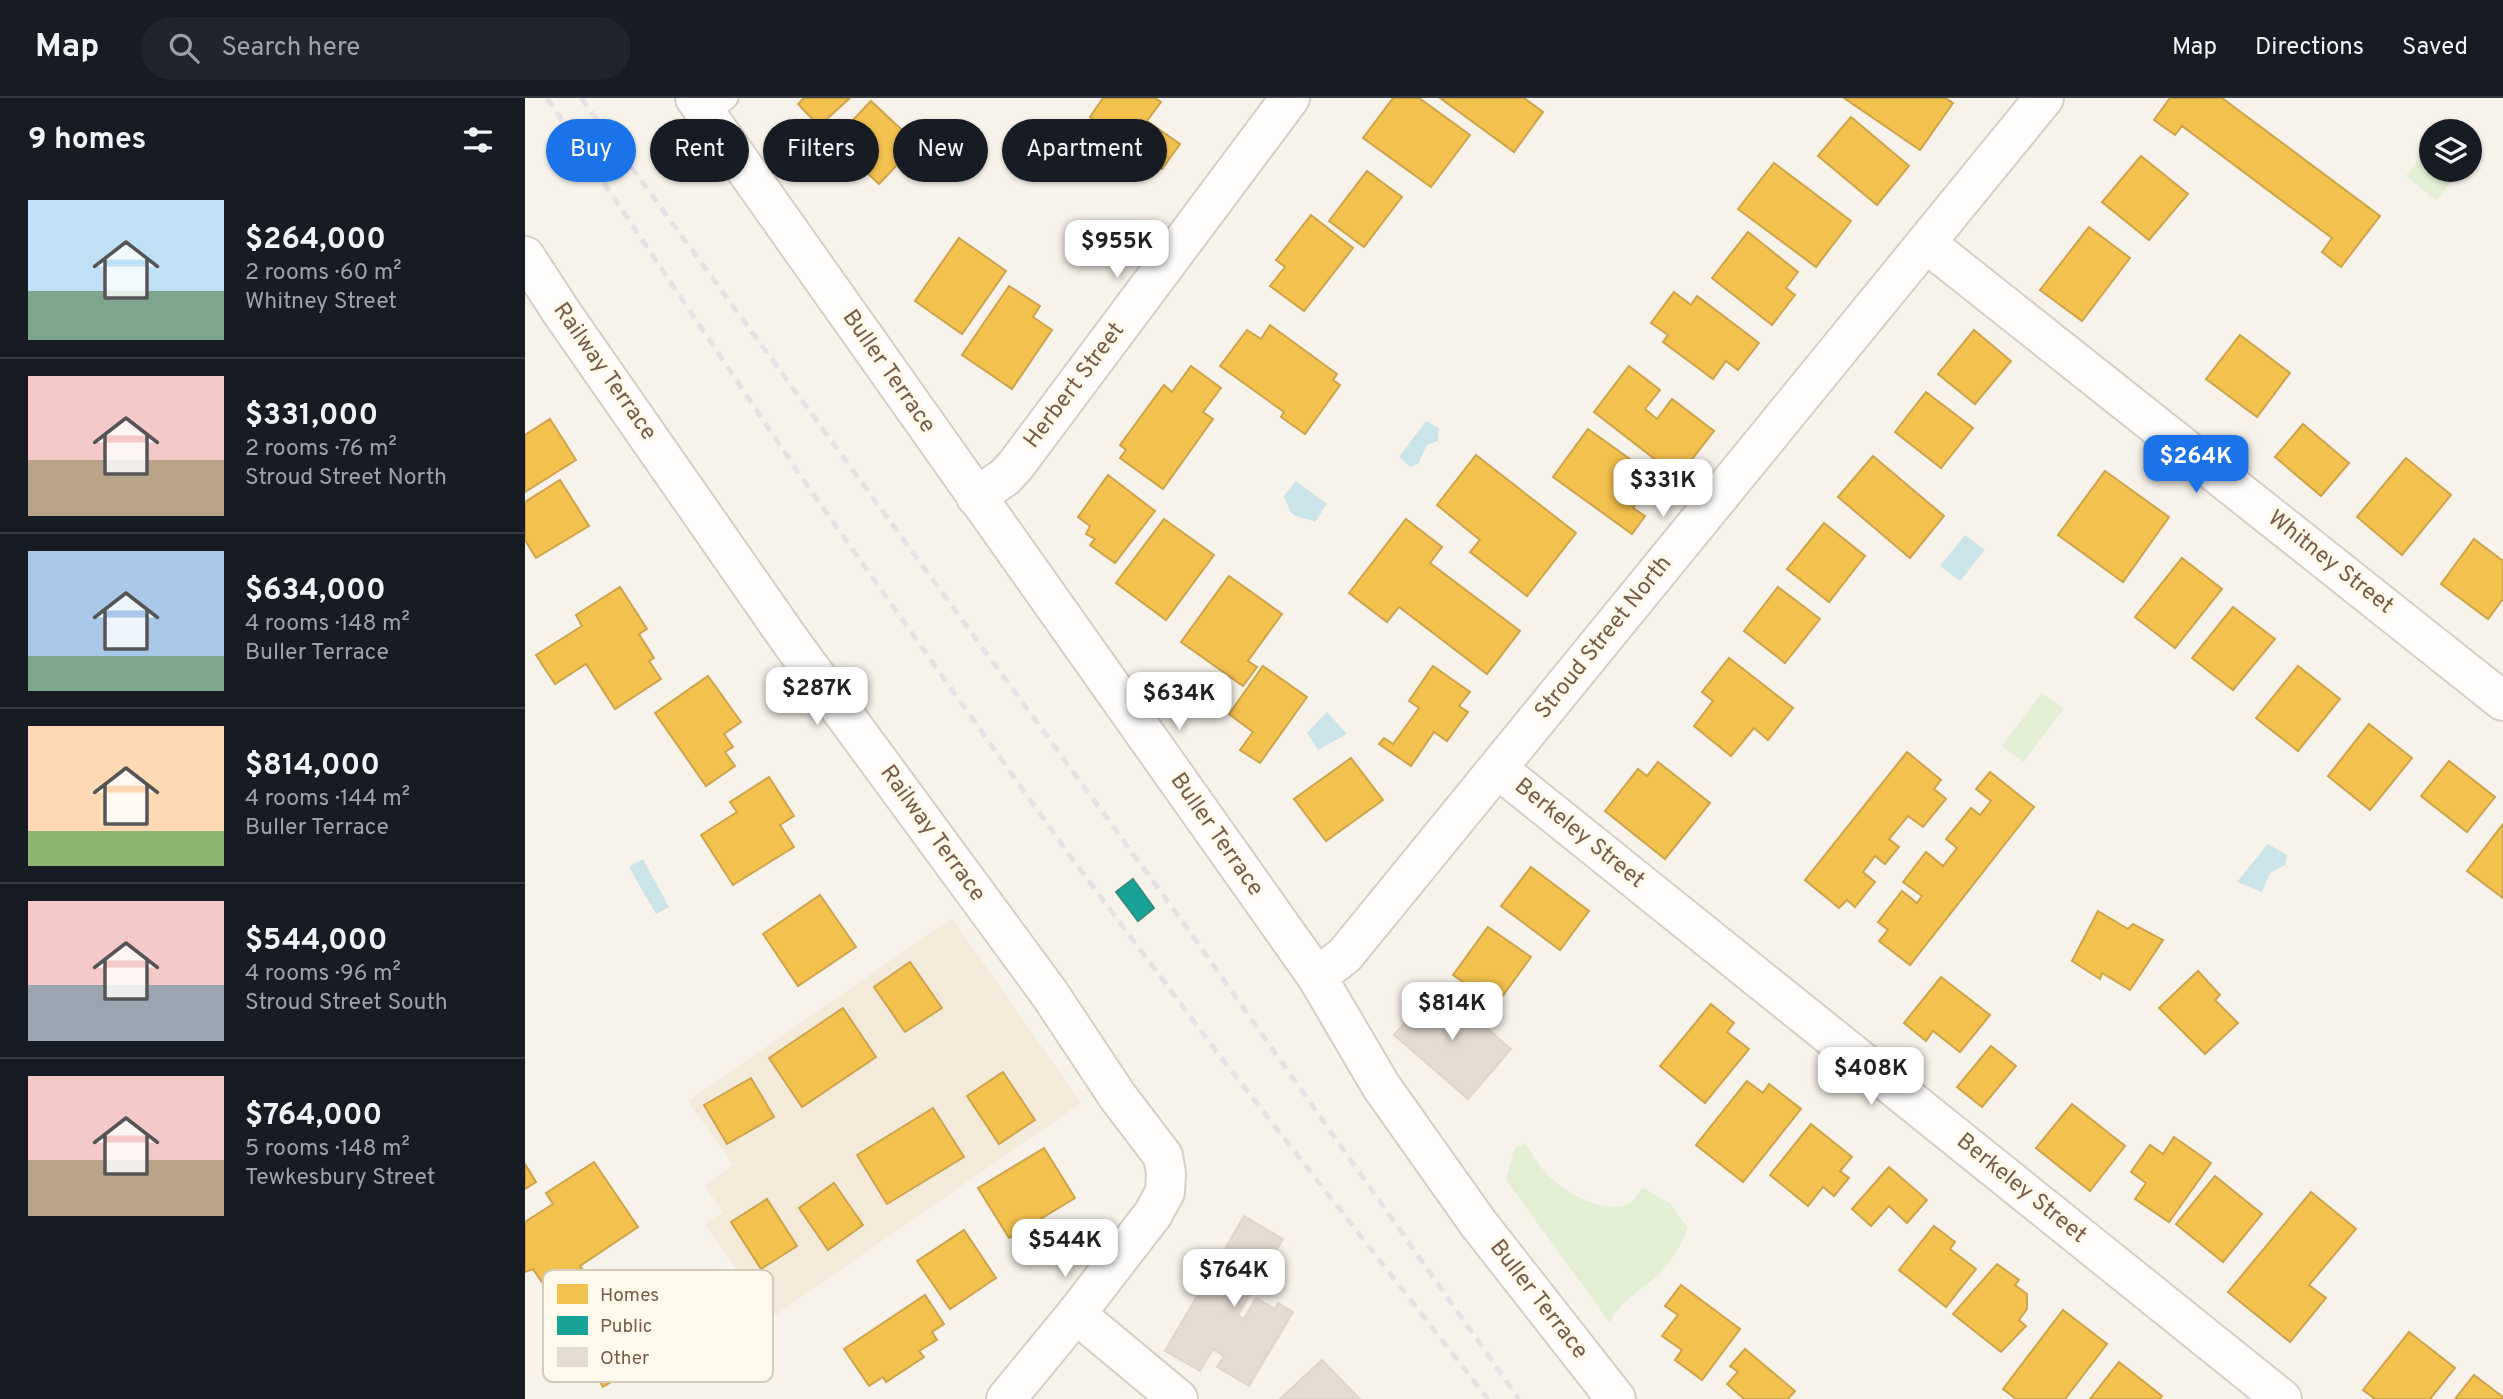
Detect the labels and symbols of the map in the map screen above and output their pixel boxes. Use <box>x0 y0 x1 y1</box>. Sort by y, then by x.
pin: $955K <box>1068 220 1166 280</box>
street label: Railway Terrace <box>546 297 662 447</box>
street label: Buller Terrace <box>835 305 941 439</box>
street label: Herbert Street <box>1018 317 1132 455</box>
pin: $264K <box>2147 436 2245 495</box>
pin: $331K <box>1614 460 1712 519</box>
street label: Whitney Street <box>2261 505 2399 621</box>
street label: Stroud Street North <box>1529 550 1679 726</box>
pin: $287K <box>768 668 866 727</box>
pin: $634K <box>1130 672 1228 732</box>
street label: Railway Terrace <box>873 760 991 908</box>
street label: Buller Terrace <box>1163 768 1269 902</box>
street label: Berkeley Street <box>1508 773 1650 895</box>
pin: $814K <box>1403 982 1501 1042</box>
pin: $408K <box>1822 1048 1920 1107</box>
street label: Berkeley Street <box>1950 1128 2092 1250</box>
pin: $544K <box>1016 1220 1114 1279</box>
street label: Buller Terrace <box>1482 1234 1594 1366</box>
pin: $764K <box>1185 1250 1283 1309</box>
legend <box>543 1270 773 1382</box>
text: Homes <box>600 1284 659 1308</box>
text: Public <box>600 1315 652 1339</box>
text: Other <box>600 1347 650 1371</box>

